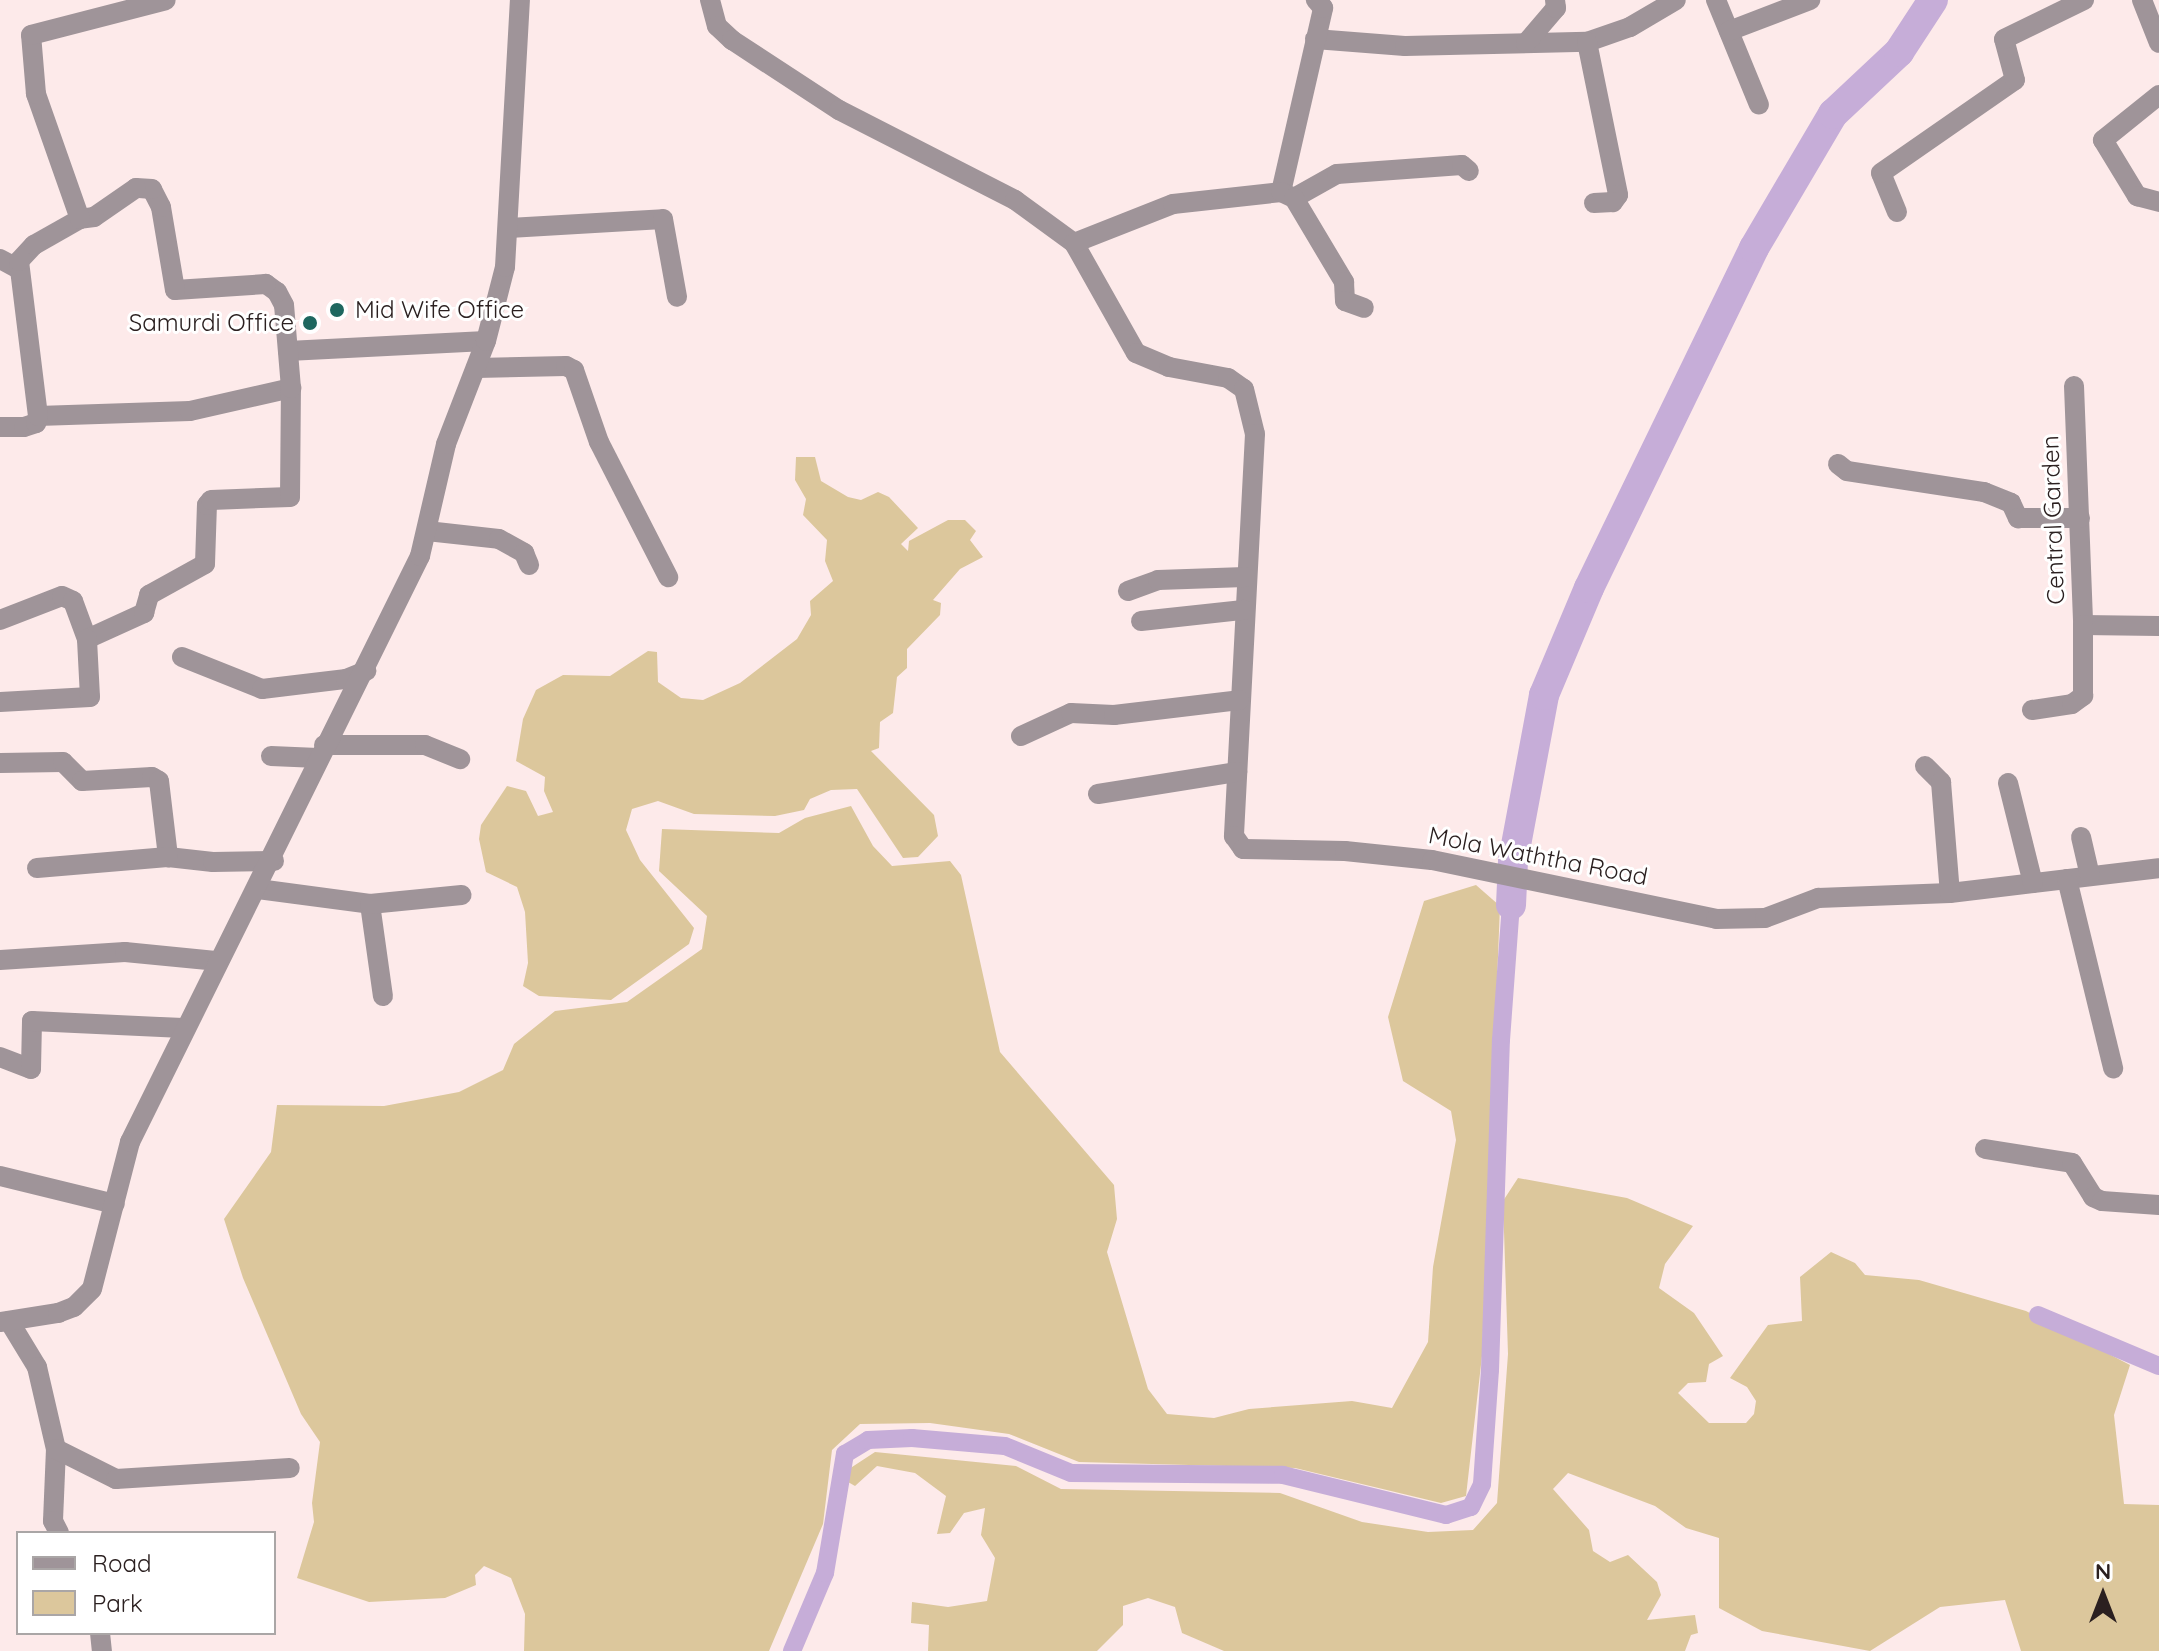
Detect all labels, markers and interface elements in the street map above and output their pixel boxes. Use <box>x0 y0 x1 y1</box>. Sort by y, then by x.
place label: Mid Wife Office <box>355 296 524 324</box>
marker: Mid Wife Office <box>326 299 348 321</box>
place label: Samurdi Office <box>129 309 294 337</box>
marker: Samurdi Office <box>301 314 319 332</box>
street label: Central Garden <box>2036 435 2070 605</box>
street label: Mola Waththa Road <box>1426 821 1650 891</box>
legend <box>16 1531 276 1635</box>
text: Road <box>92 1548 152 1578</box>
north arrow <box>2063 1555 2143 1635</box>
text: N <box>2095 1557 2111 1585</box>
text: Park <box>92 1588 143 1618</box>

